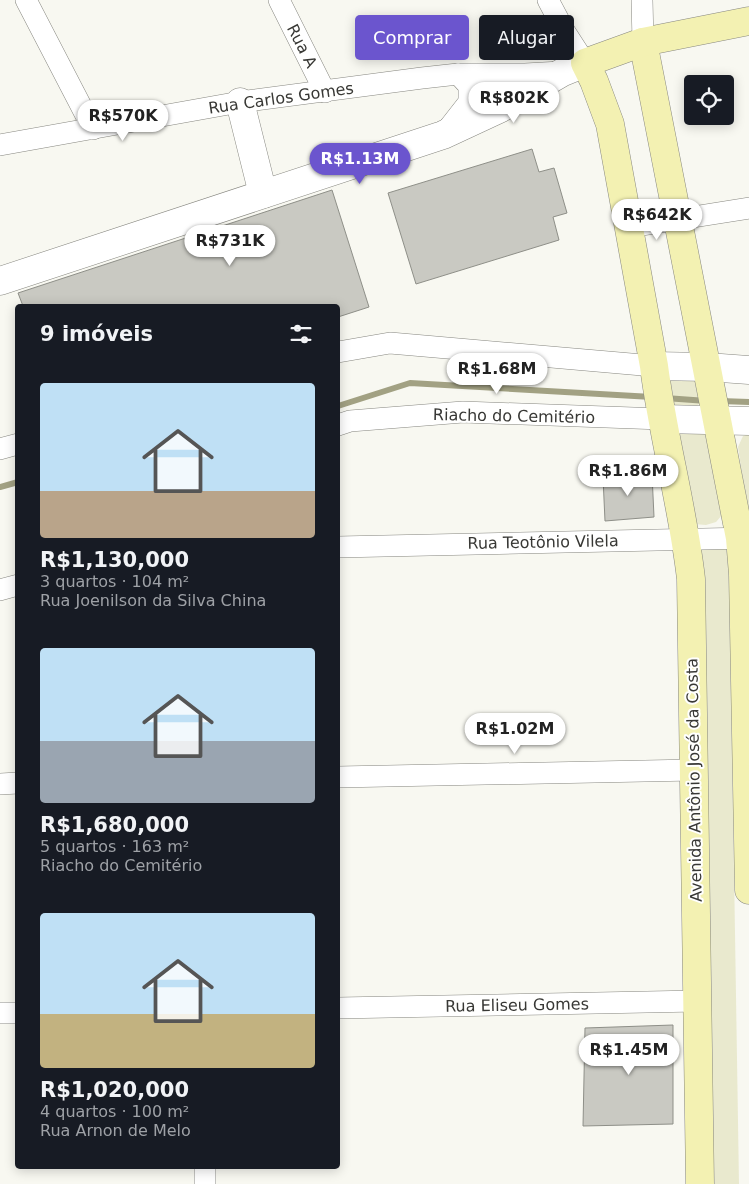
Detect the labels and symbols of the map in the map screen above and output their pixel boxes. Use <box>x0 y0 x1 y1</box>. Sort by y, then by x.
street label: Rua A <box>283 21 321 71</box>
street label: Rua Carlos Gomes <box>207 78 355 118</box>
pin: R$802K <box>473 82 555 124</box>
pin: R$570K <box>82 100 164 142</box>
pin: R$1.13M <box>314 142 406 185</box>
pin: R$642K <box>616 198 698 241</box>
pin: R$731K <box>189 224 271 267</box>
pin: R$1.68M <box>451 352 543 395</box>
street label: Riacho do Cemitério <box>433 405 595 427</box>
pin: R$1.86M <box>582 454 674 497</box>
street label: Rua Teotônio Vilela <box>467 531 619 553</box>
street label: Avenida Antônio José da Costa <box>682 658 706 902</box>
pin: R$1.02M <box>469 712 561 755</box>
street label: Rua Eliseu Gomes <box>445 994 589 1016</box>
pin: R$1.45M <box>583 1034 675 1076</box>

